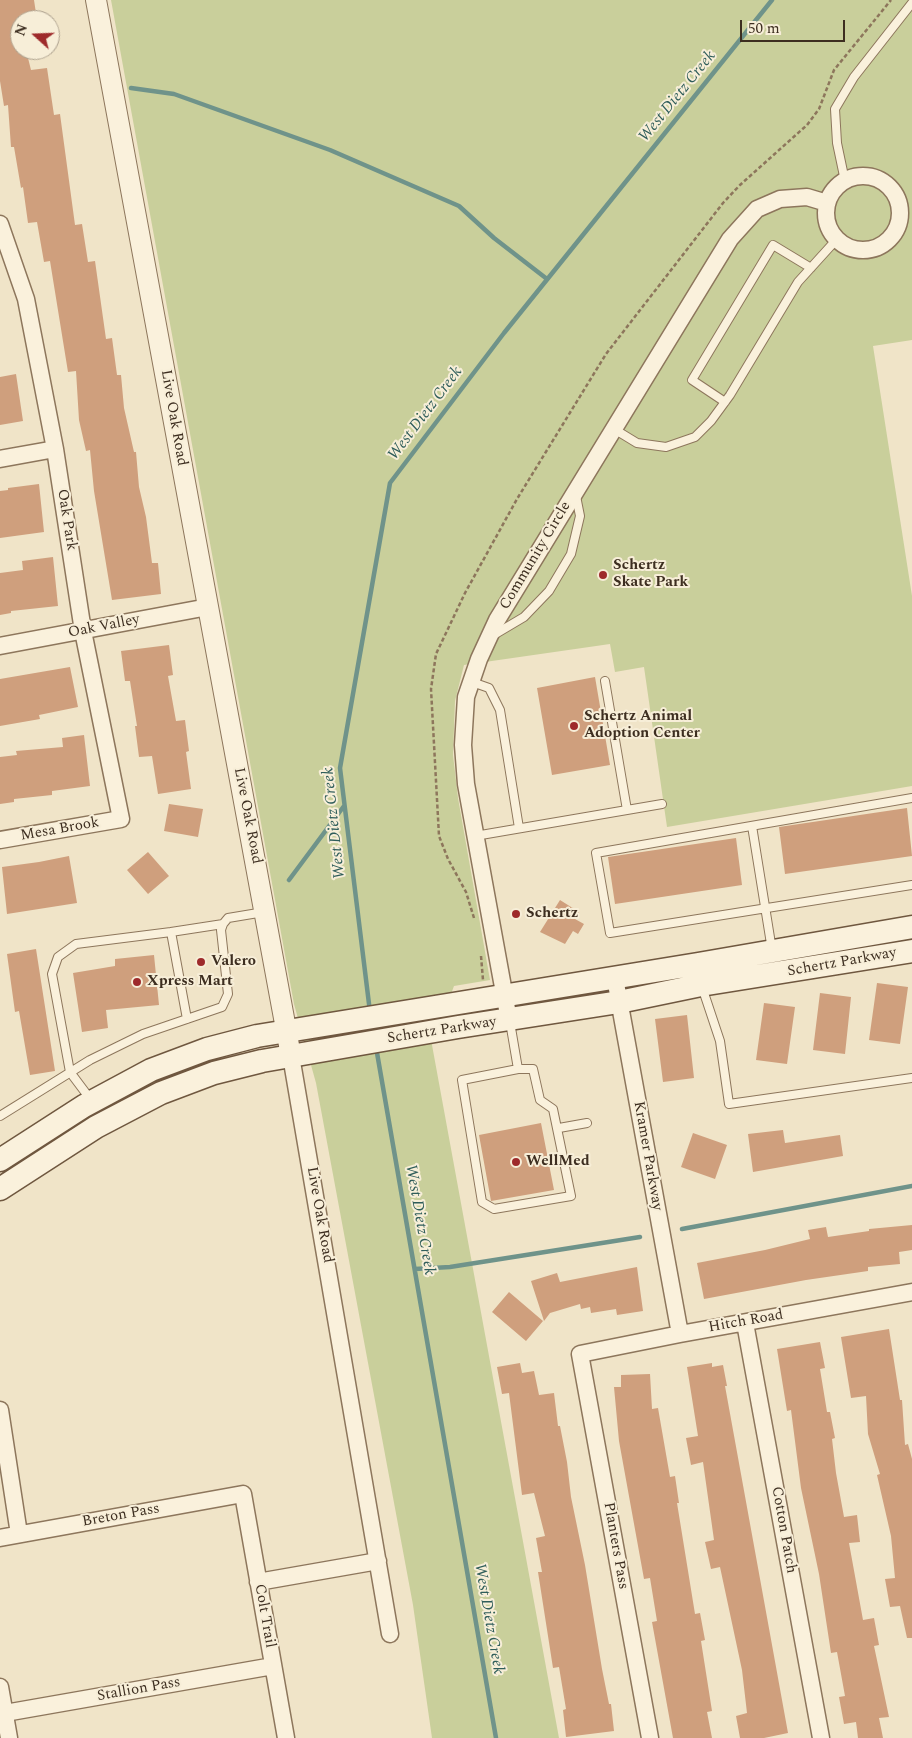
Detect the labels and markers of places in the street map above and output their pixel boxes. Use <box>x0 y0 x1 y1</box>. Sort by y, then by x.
place label: Schertz Skate Park <box>613 557 688 592</box>
marker: Schertz Skate Park <box>597 569 609 581</box>
place label: Schertz Animal Adoption Center <box>584 708 700 743</box>
marker: Schertz Animal Adoption Center <box>568 720 580 732</box>
place label: Schertz <box>526 905 578 923</box>
marker: Schertz <box>510 908 522 920</box>
place label: Valero <box>211 953 256 971</box>
marker: Valero <box>195 956 207 968</box>
place label: Xpress Mart <box>147 973 233 991</box>
marker: Xpress Mart <box>131 976 143 988</box>
place label: WellMed <box>526 1153 590 1171</box>
marker: WellMed <box>510 1156 522 1168</box>

